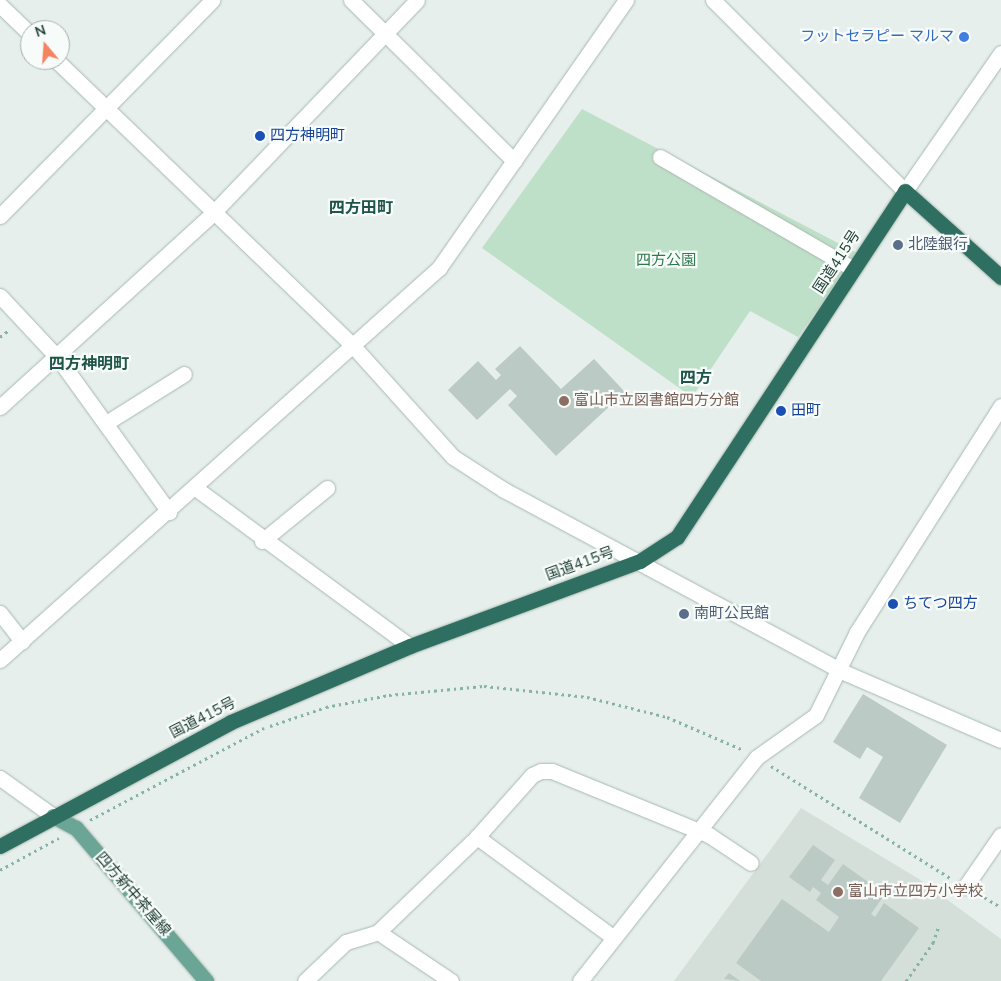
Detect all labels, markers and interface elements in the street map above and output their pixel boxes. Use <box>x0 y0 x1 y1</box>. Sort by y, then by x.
north arrow <box>20 20 70 70</box>
text: N <box>33 21 48 42</box>
place label: フットセラピー マルマ <box>800 28 954 46</box>
marker: フットセラピー マルマ <box>958 31 970 43</box>
place label: 四方神明町 <box>270 127 345 145</box>
marker: 四方神明町 <box>254 130 266 142</box>
district label: 四方田町 <box>329 198 393 218</box>
street label: 国道415号 <box>810 227 864 297</box>
place label: 北陸銀行 <box>908 236 968 254</box>
marker: 北陸銀行 <box>892 239 904 251</box>
park label: 四方公園 <box>636 252 696 270</box>
district label: 四方神明町 <box>49 354 129 374</box>
district label: 四方 <box>680 368 712 388</box>
place label: 富山市立図書館四方分館 <box>574 392 739 410</box>
marker: 富山市立図書館四方分館 <box>558 395 570 407</box>
place label: 田町 <box>791 402 821 420</box>
marker: 田町 <box>775 405 787 417</box>
street label: 国道415号 <box>543 543 617 585</box>
place label: ちてつ四方 <box>903 595 978 613</box>
marker: ちてつ四方 <box>887 598 899 610</box>
place label: 南町公民館 <box>694 605 769 623</box>
marker: 南町公民館 <box>678 608 690 620</box>
street label: 国道415号 <box>167 694 239 742</box>
street label: 四方新中茶屋線 <box>92 848 174 940</box>
place label: 富山市立四方小学校 <box>848 883 983 901</box>
marker: 富山市立四方小学校 <box>832 886 844 898</box>

